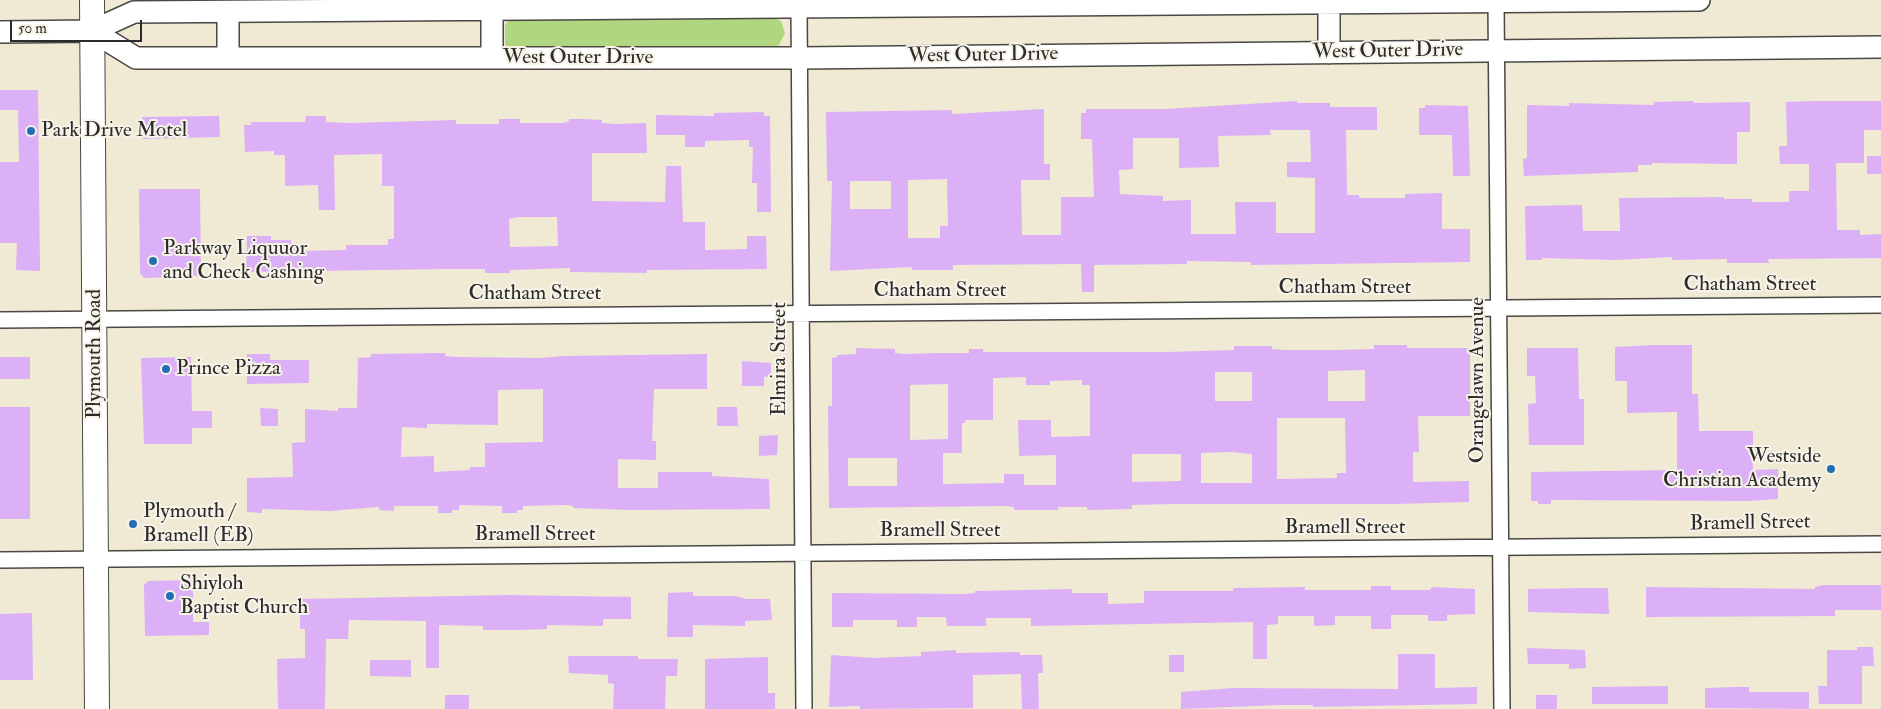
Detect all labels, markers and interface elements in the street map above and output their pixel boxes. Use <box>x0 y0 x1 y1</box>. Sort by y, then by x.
scale bar <box>12 10 145 42</box>
text: 50 m <box>18 19 47 38</box>
street label: West Outer Drive <box>1313 38 1463 66</box>
street label: West Outer Drive <box>908 42 1058 70</box>
street label: West Outer Drive <box>503 45 653 71</box>
place label: Park Drive Motel <box>41 118 187 144</box>
marker: Park Drive Motel <box>25 125 37 137</box>
place label: Parkway Liquuor and Check Cashing <box>163 236 324 286</box>
marker: Parkway Liquuor and Check Cashing <box>147 255 159 267</box>
street label: Chatham Street <box>1684 272 1816 298</box>
street label: Chatham Street <box>1279 275 1411 301</box>
street label: Chatham Street <box>874 278 1006 304</box>
street label: Chatham Street <box>469 281 601 307</box>
street label: Plymouth Road <box>82 289 108 419</box>
street label: Orangelawn Avenue <box>1465 297 1491 463</box>
street label: Elmira Street <box>767 302 793 416</box>
place label: Prince Pizza <box>176 356 281 382</box>
marker: Prince Pizza <box>160 363 172 375</box>
place label: Westside Christian Academy <box>1663 444 1821 494</box>
marker: Westside Christian Academy <box>1825 463 1837 475</box>
place label: Plymouth / Bramell (EB) <box>143 499 254 549</box>
street label: Bramell Street <box>1689 510 1811 538</box>
street label: Bramell Street <box>1285 515 1405 541</box>
marker: Plymouth / Bramell (EB) <box>127 518 139 530</box>
street label: Bramell Street <box>880 518 1000 544</box>
street label: Bramell Street <box>475 522 595 548</box>
place label: Shiyloh Baptist Church <box>180 571 308 621</box>
marker: Shiyloh Baptist Church <box>164 590 176 602</box>

